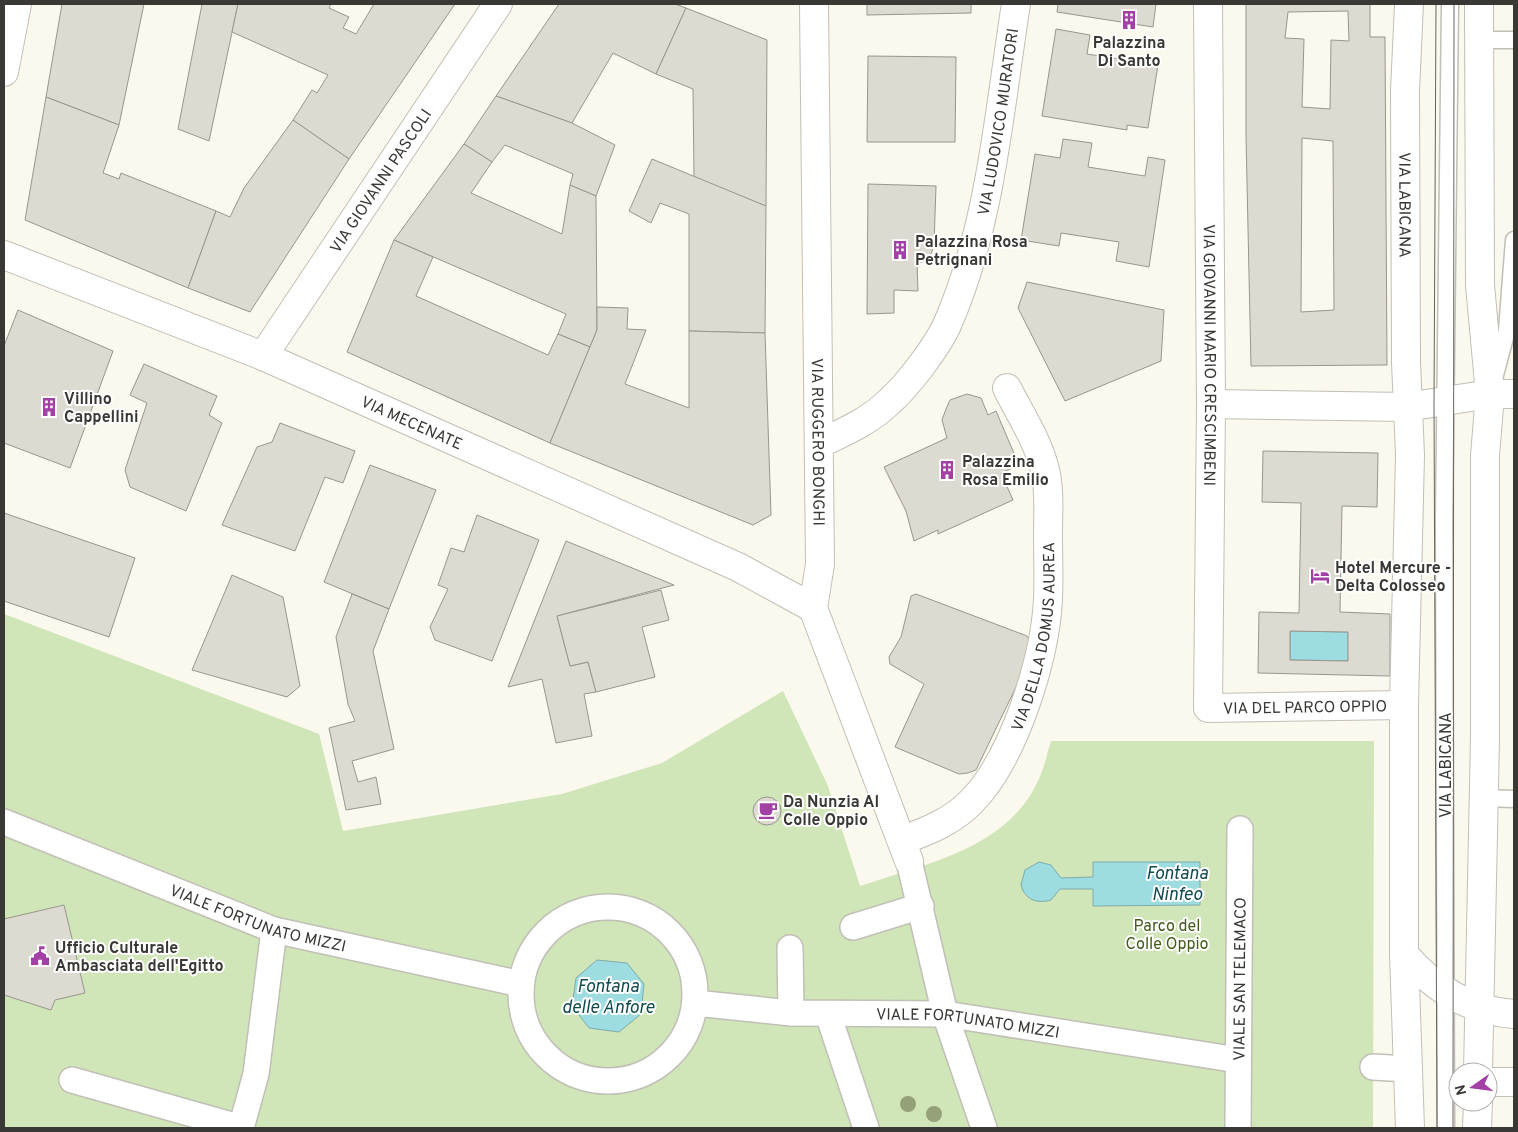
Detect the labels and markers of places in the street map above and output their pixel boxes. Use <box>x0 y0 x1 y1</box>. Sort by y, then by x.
building icon: Palazzina Di Santo <box>1118 9 1140 31</box>
place label: Palazzina Di Santo <box>1093 34 1165 72</box>
place label: Palazzina Rosa Petrignani <box>915 233 1028 271</box>
building icon: Palazzina Rosa Petrignani <box>889 239 911 261</box>
place label: Villino Cappellini <box>64 390 138 428</box>
building icon: Villino Cappellini <box>38 396 60 418</box>
place label: Palazzina Rosa Emilio <box>962 453 1049 491</box>
building icon: Palazzina Rosa Emilio <box>936 459 958 481</box>
place label: Hotel Mercure - Delta Colosseo <box>1335 559 1451 597</box>
hotel icon: Hotel Mercure - Delta Colosseo <box>1309 565 1331 587</box>
place label: Da Nunzia Al Colle Oppio <box>783 793 879 831</box>
cafe icon: Da Nunzia Al Colle Oppio <box>757 799 779 821</box>
place label: Ufficio Culturale Ambasciata dell'Egitto <box>55 939 224 977</box>
public building icon: Ufficio Culturale Ambasciata dell'Egitto <box>29 945 51 967</box>

